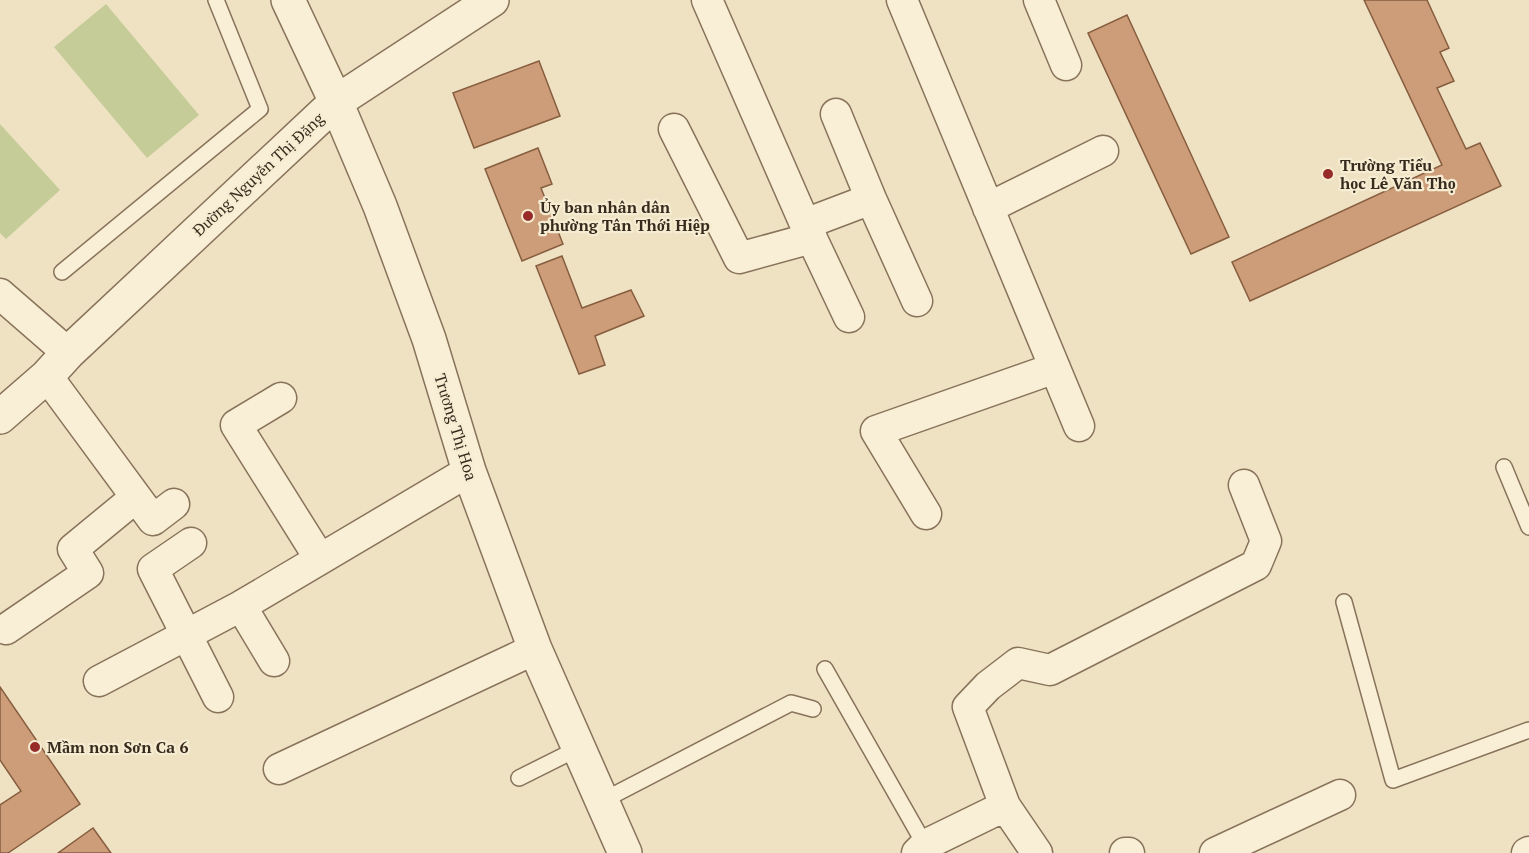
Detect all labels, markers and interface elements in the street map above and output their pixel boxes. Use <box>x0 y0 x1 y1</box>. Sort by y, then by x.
street label: Đường Nguyễn Thị Đặng <box>188 107 329 241</box>
place label: Trường Tiểu học Lê Văn Thọ <box>1340 154 1456 194</box>
marker: Trường Tiểu học Lê Văn Thọ <box>1321 167 1335 181</box>
place label: Ủy ban nhân dân phường Tân Thới Hiệp <box>540 196 710 236</box>
marker: Ủy ban nhân dân phường Tân Thới Hiệp <box>521 209 535 223</box>
street label: Trương Thị Hoa <box>429 371 483 483</box>
place label: Mầm non Sơn Ca 6 <box>47 736 189 758</box>
marker: Mầm non Sơn Ca 6 <box>28 740 42 754</box>

